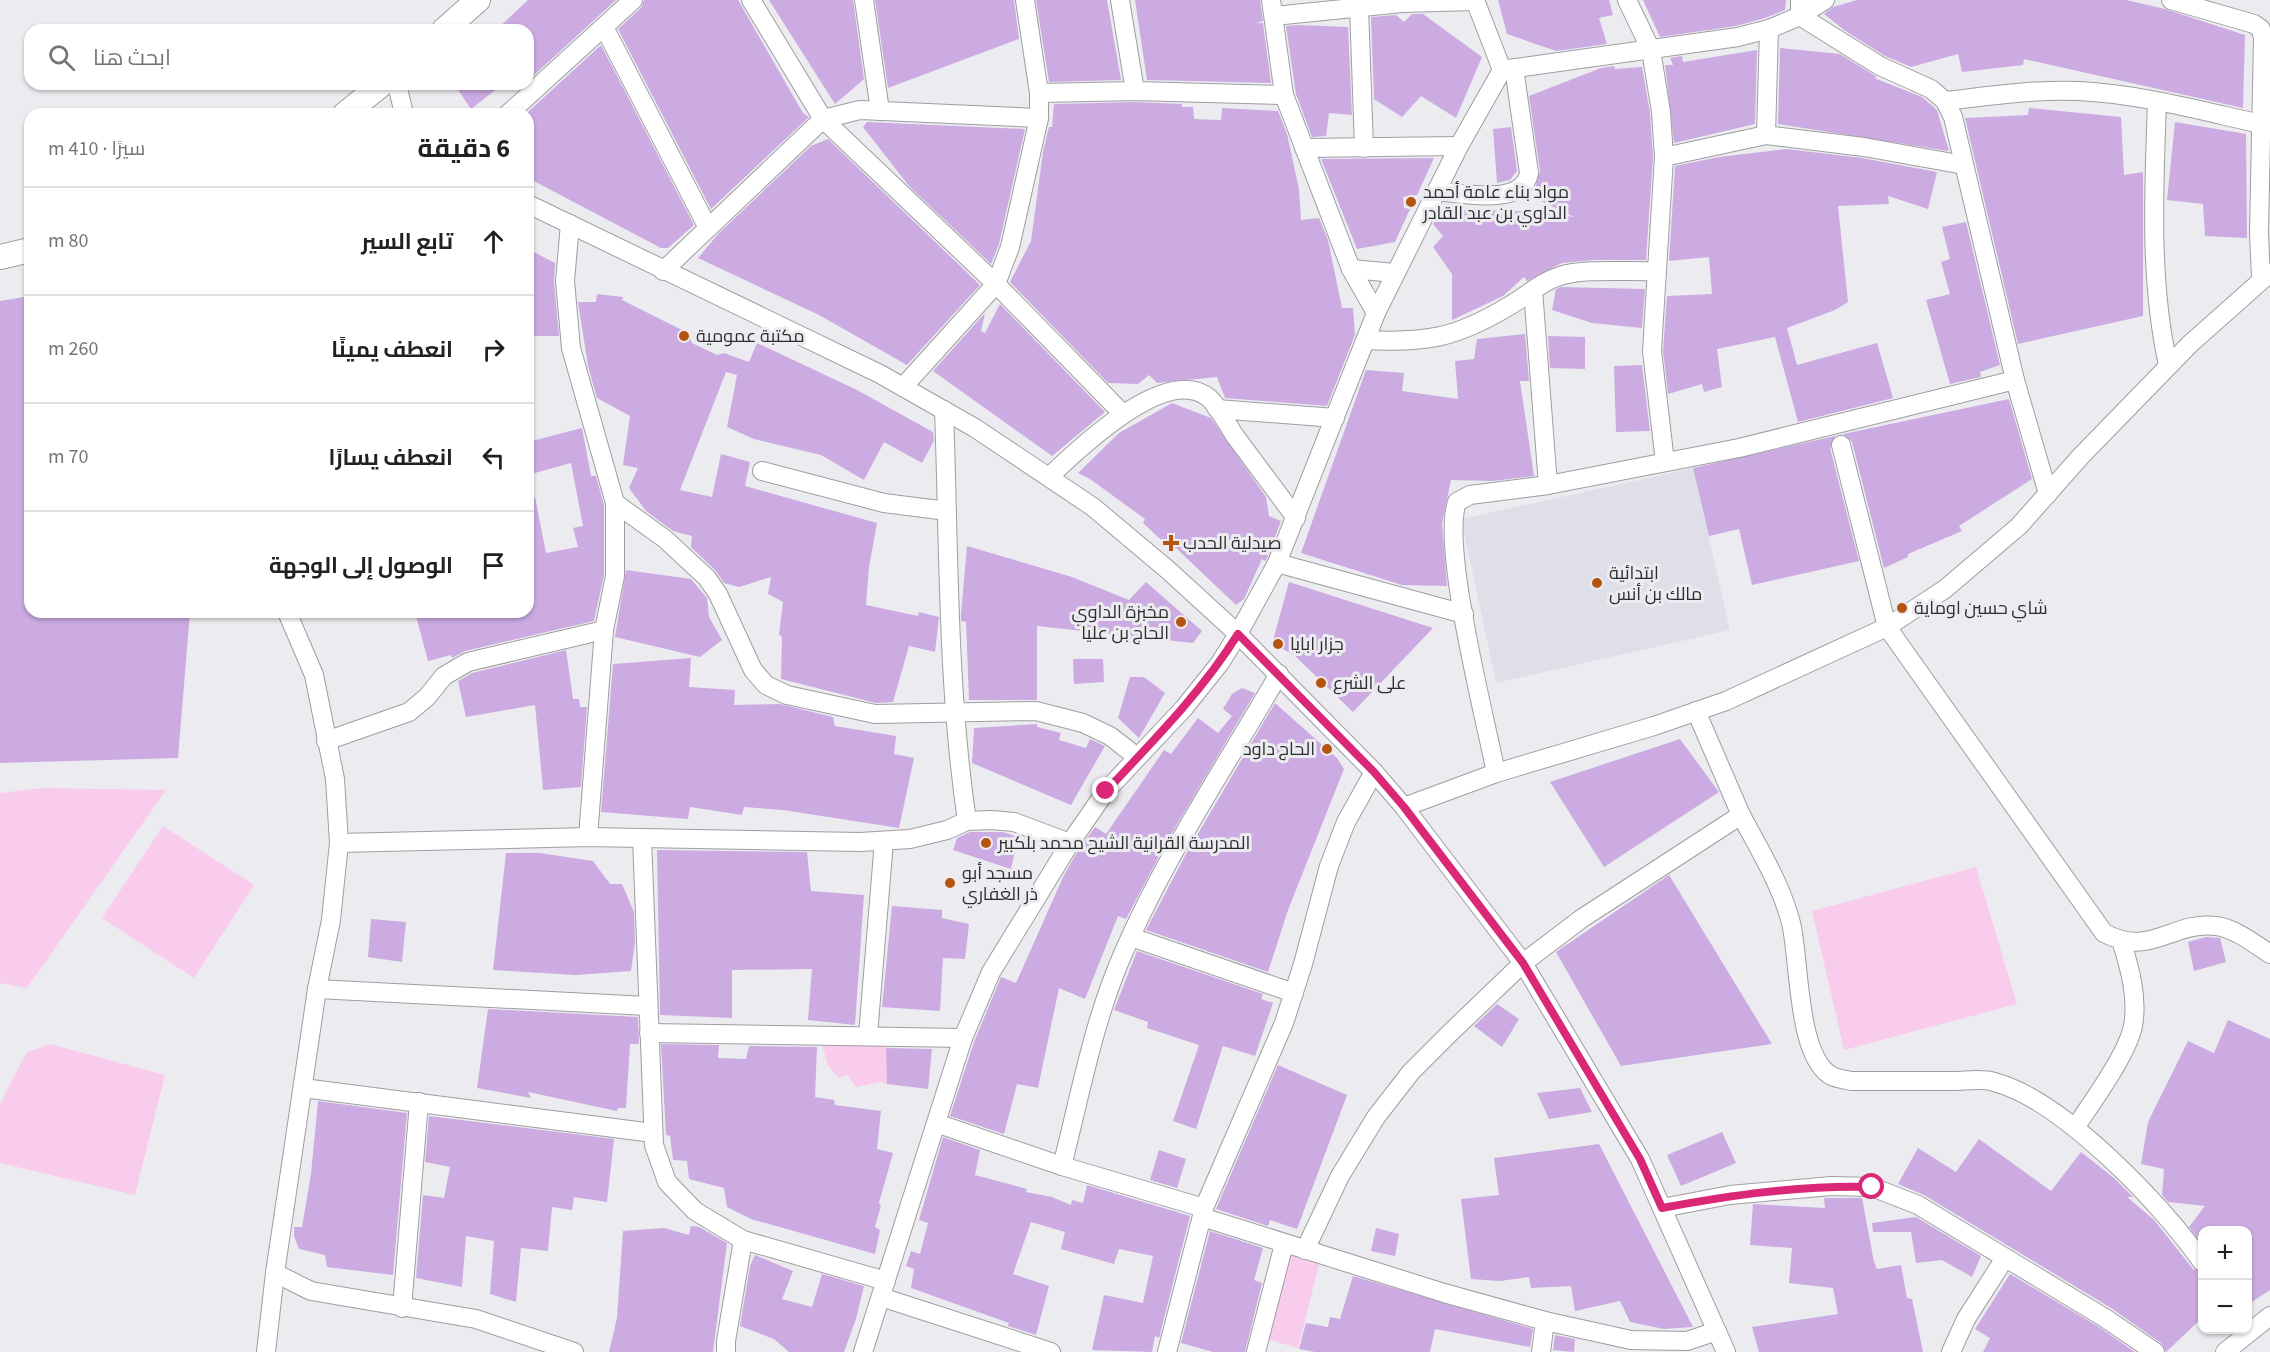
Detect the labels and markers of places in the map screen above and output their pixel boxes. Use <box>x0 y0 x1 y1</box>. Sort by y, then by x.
place label: مواد بناء عامة أحمد الداوي بن عبد القادر <box>1422 180 1569 227</box>
marker: مواد بناء عامة أحمد الداوي بن عبد القادر <box>1404 195 1418 209</box>
place label: مكتبة عمومية <box>696 324 804 349</box>
marker: مكتبة عمومية <box>677 329 691 343</box>
place label: صيدلية الحدب <box>1183 531 1281 556</box>
marker: صيدلية الحدب <box>1164 536 1178 550</box>
place label: ابتدائية مالك بن أنس <box>1609 561 1702 607</box>
marker: ابتدائية مالك بن أنس <box>1590 576 1604 590</box>
place label: شاي حسين اوماية <box>1914 596 2048 622</box>
place label: مخبزة الداوي الحاج بن عليا <box>1072 600 1169 646</box>
marker: شاي حسين اوماية <box>1895 601 1909 615</box>
marker: مخبزة الداوي الحاج بن عليا <box>1174 615 1188 629</box>
place label: جزار ابايا <box>1290 632 1344 657</box>
marker: جزار ابايا <box>1271 637 1285 651</box>
place label: على الشرع <box>1333 671 1407 696</box>
marker: على الشرع <box>1314 676 1328 690</box>
place label: الحاج داود <box>1243 737 1315 762</box>
marker: الحاج داود <box>1320 742 1334 756</box>
place label: المدرسة القرانية الشيح محمد بلكبير <box>997 831 1250 856</box>
marker: المدرسة القرانية الشيح محمد بلكبير <box>979 836 993 850</box>
place label: مسجد أبو ذر الغفاري <box>962 861 1038 908</box>
marker: مسجد أبو ذر الغفاري <box>943 876 957 890</box>

